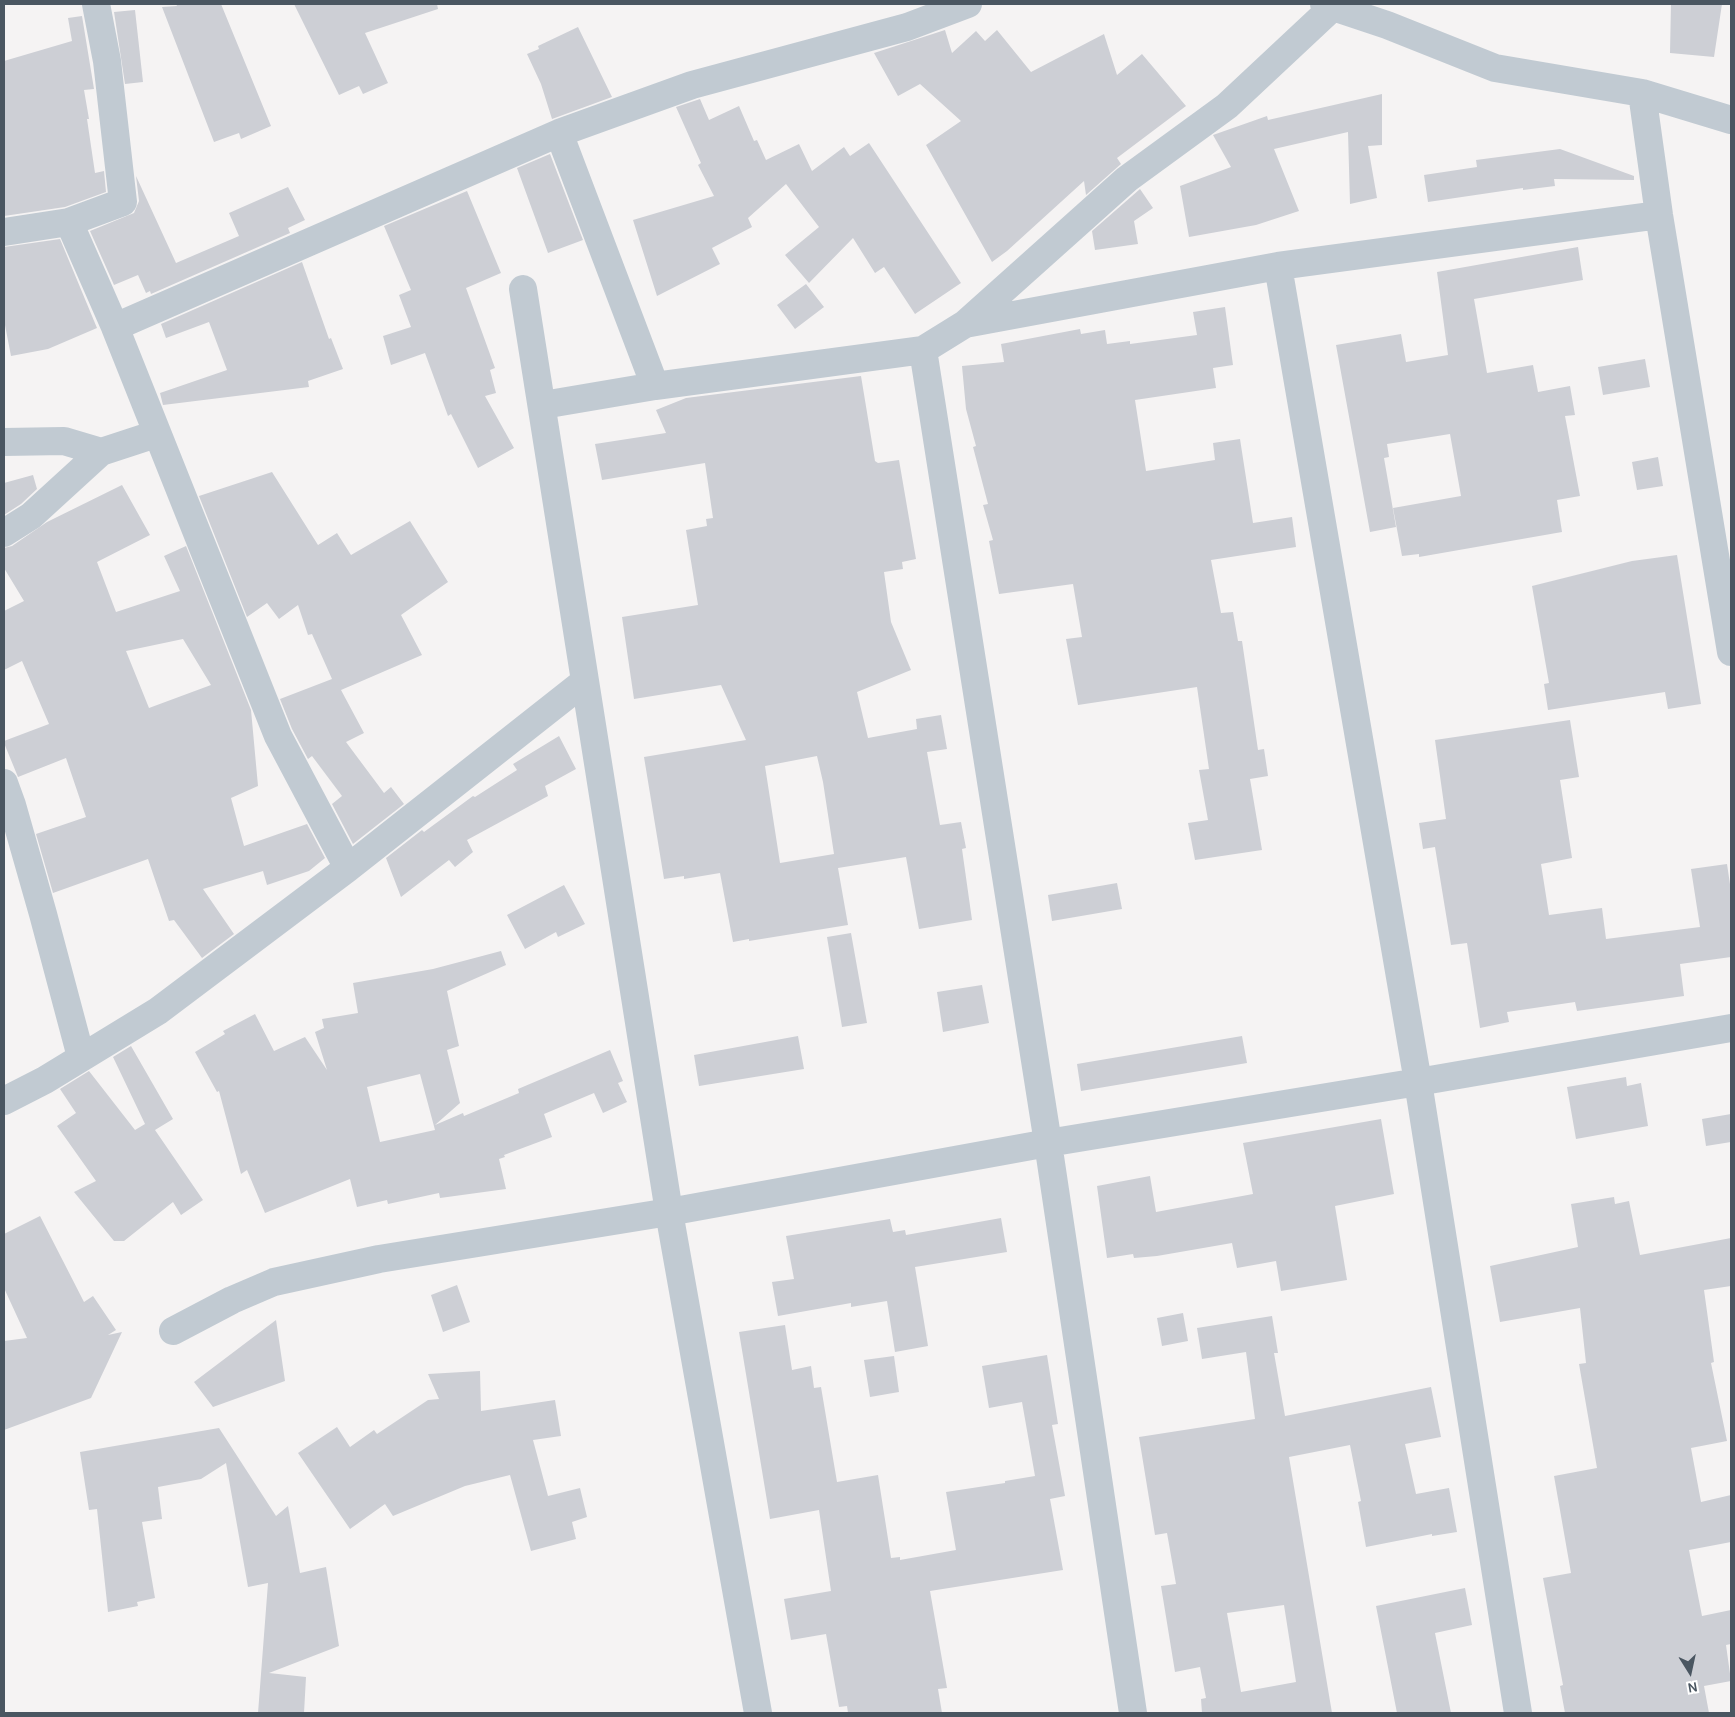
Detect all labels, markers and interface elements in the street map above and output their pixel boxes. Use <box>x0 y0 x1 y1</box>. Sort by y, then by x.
north arrow <box>1665 1647 1715 1697</box>
text: N <box>1686 1678 1699 1697</box>

